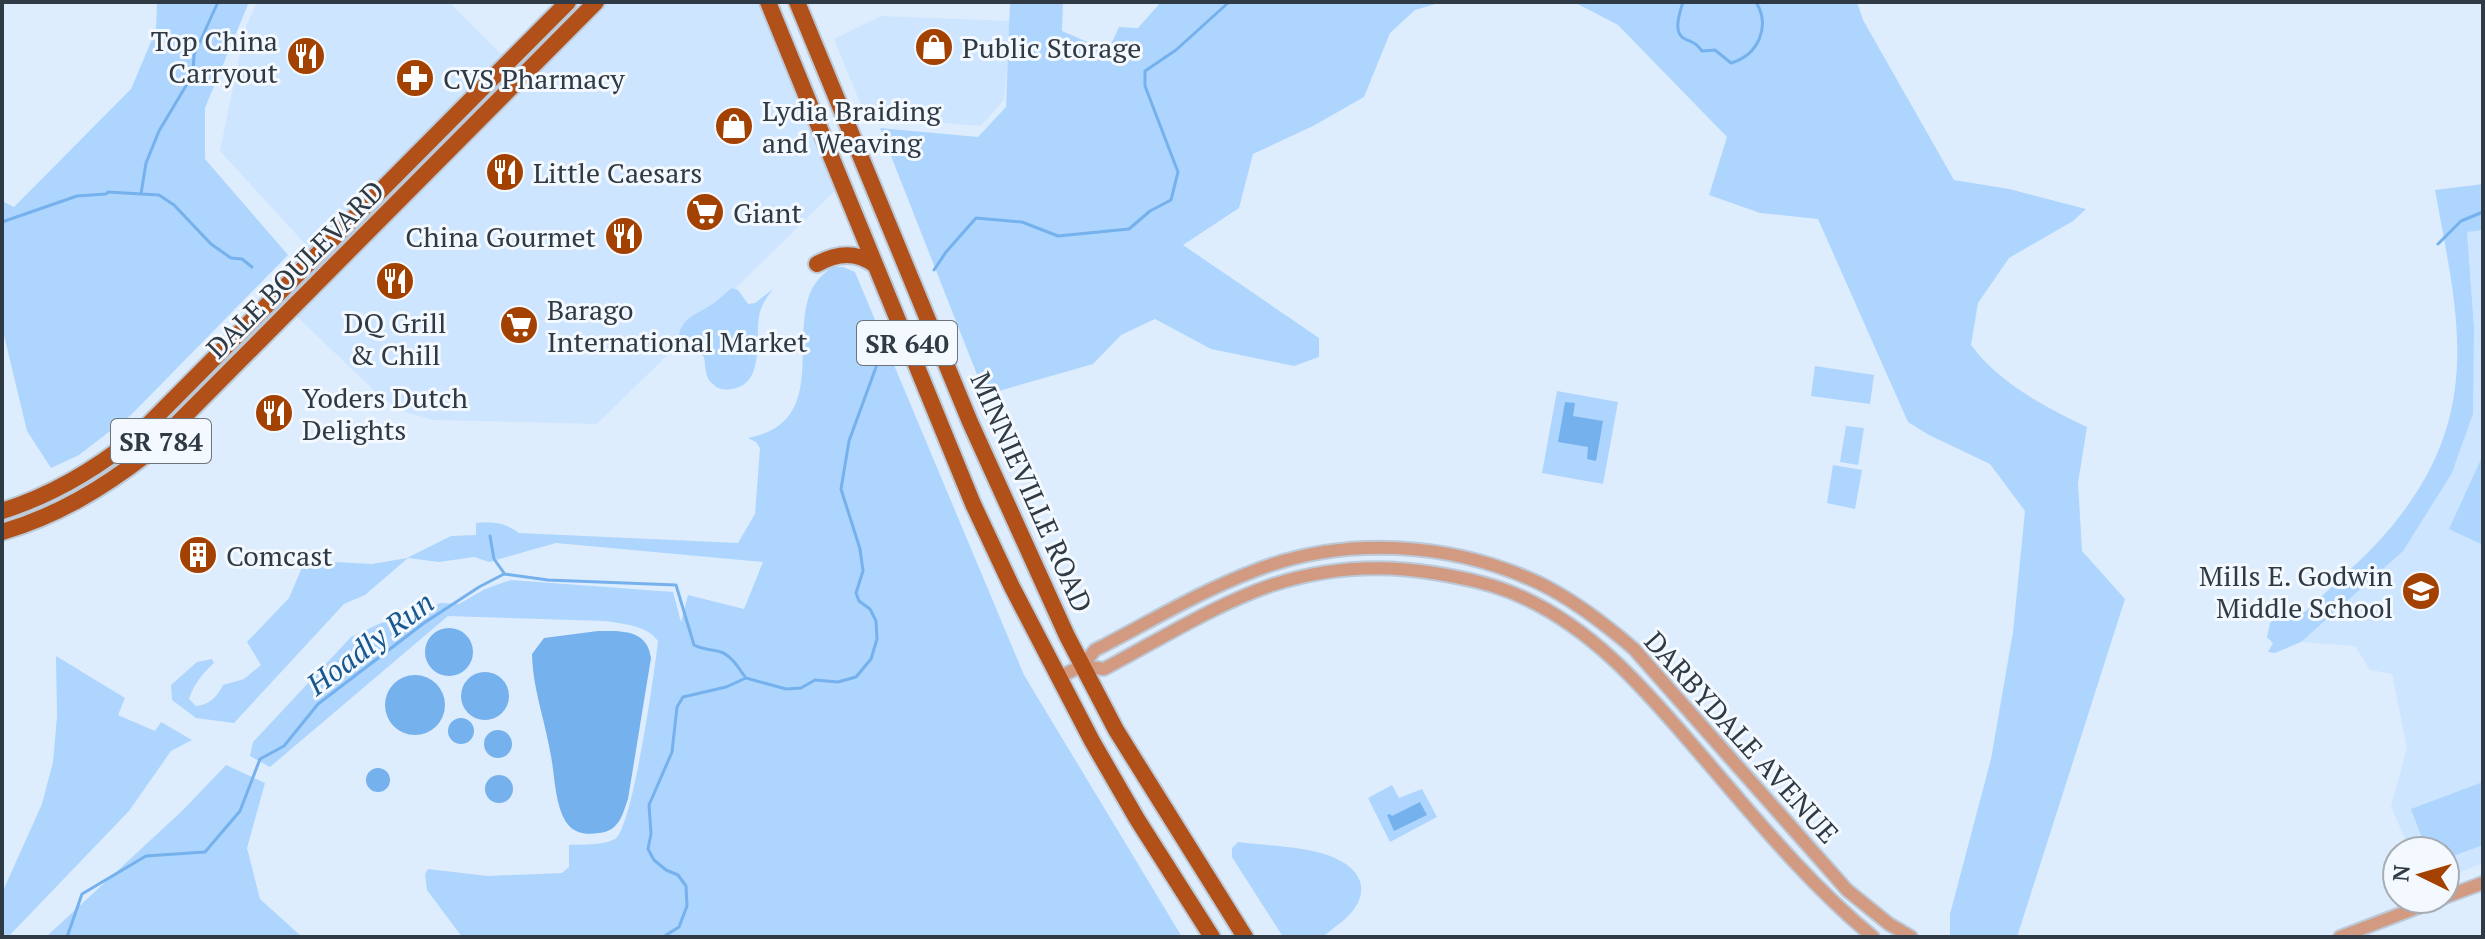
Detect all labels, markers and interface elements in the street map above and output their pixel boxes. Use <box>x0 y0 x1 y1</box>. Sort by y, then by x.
place label: Top China Carryout <box>151 22 279 91</box>
shop icon: Public Storage <box>913 26 955 68</box>
place label: Public Storage <box>962 29 1141 66</box>
restaurant icon: Top China Carryout <box>285 35 327 77</box>
pharmacy icon: CVS Pharmacy <box>394 57 436 99</box>
place label: CVS Pharmacy <box>443 60 626 97</box>
place label: Lydia Braiding and Weaving <box>762 92 942 161</box>
shop icon: Lydia Braiding and Weaving <box>713 105 755 147</box>
restaurant icon: Little Caesars <box>484 151 526 193</box>
place label: Little Caesars <box>533 154 702 191</box>
street label: DALE BOULEVARD <box>198 172 392 366</box>
supermarket icon: Giant <box>684 191 726 233</box>
place label: Giant <box>733 194 802 231</box>
restaurant icon: China Gourmet <box>603 215 645 257</box>
place label: China Gourmet <box>405 218 597 255</box>
restaurant icon: DQ Grill & Chill <box>374 260 416 302</box>
place label: Barago International Market <box>547 291 808 360</box>
place label: DQ Grill & Chill <box>344 304 446 373</box>
supermarket icon: Barago International Market <box>498 304 540 346</box>
road number: SR 640 <box>857 321 957 365</box>
street label: MINNIEVILLE ROAD <box>962 366 1102 618</box>
place label: Yoders Dutch Delights <box>302 379 468 448</box>
restaurant icon: Yoders Dutch Delights <box>253 392 295 434</box>
road number: SR 784 <box>111 419 211 463</box>
building icon: Comcast <box>177 534 219 576</box>
place label: Comcast <box>226 537 333 574</box>
place label: Mills E. Godwin Middle School <box>2199 557 2393 626</box>
school or university icon: Mills E. Godwin Middle School <box>2400 570 2442 612</box>
water label: Hoadly Run <box>297 582 442 705</box>
street label: DARBYDALE AVENUE <box>1637 623 1847 851</box>
north arrow <box>2381 835 2461 915</box>
text: N <box>2385 863 2416 883</box>

